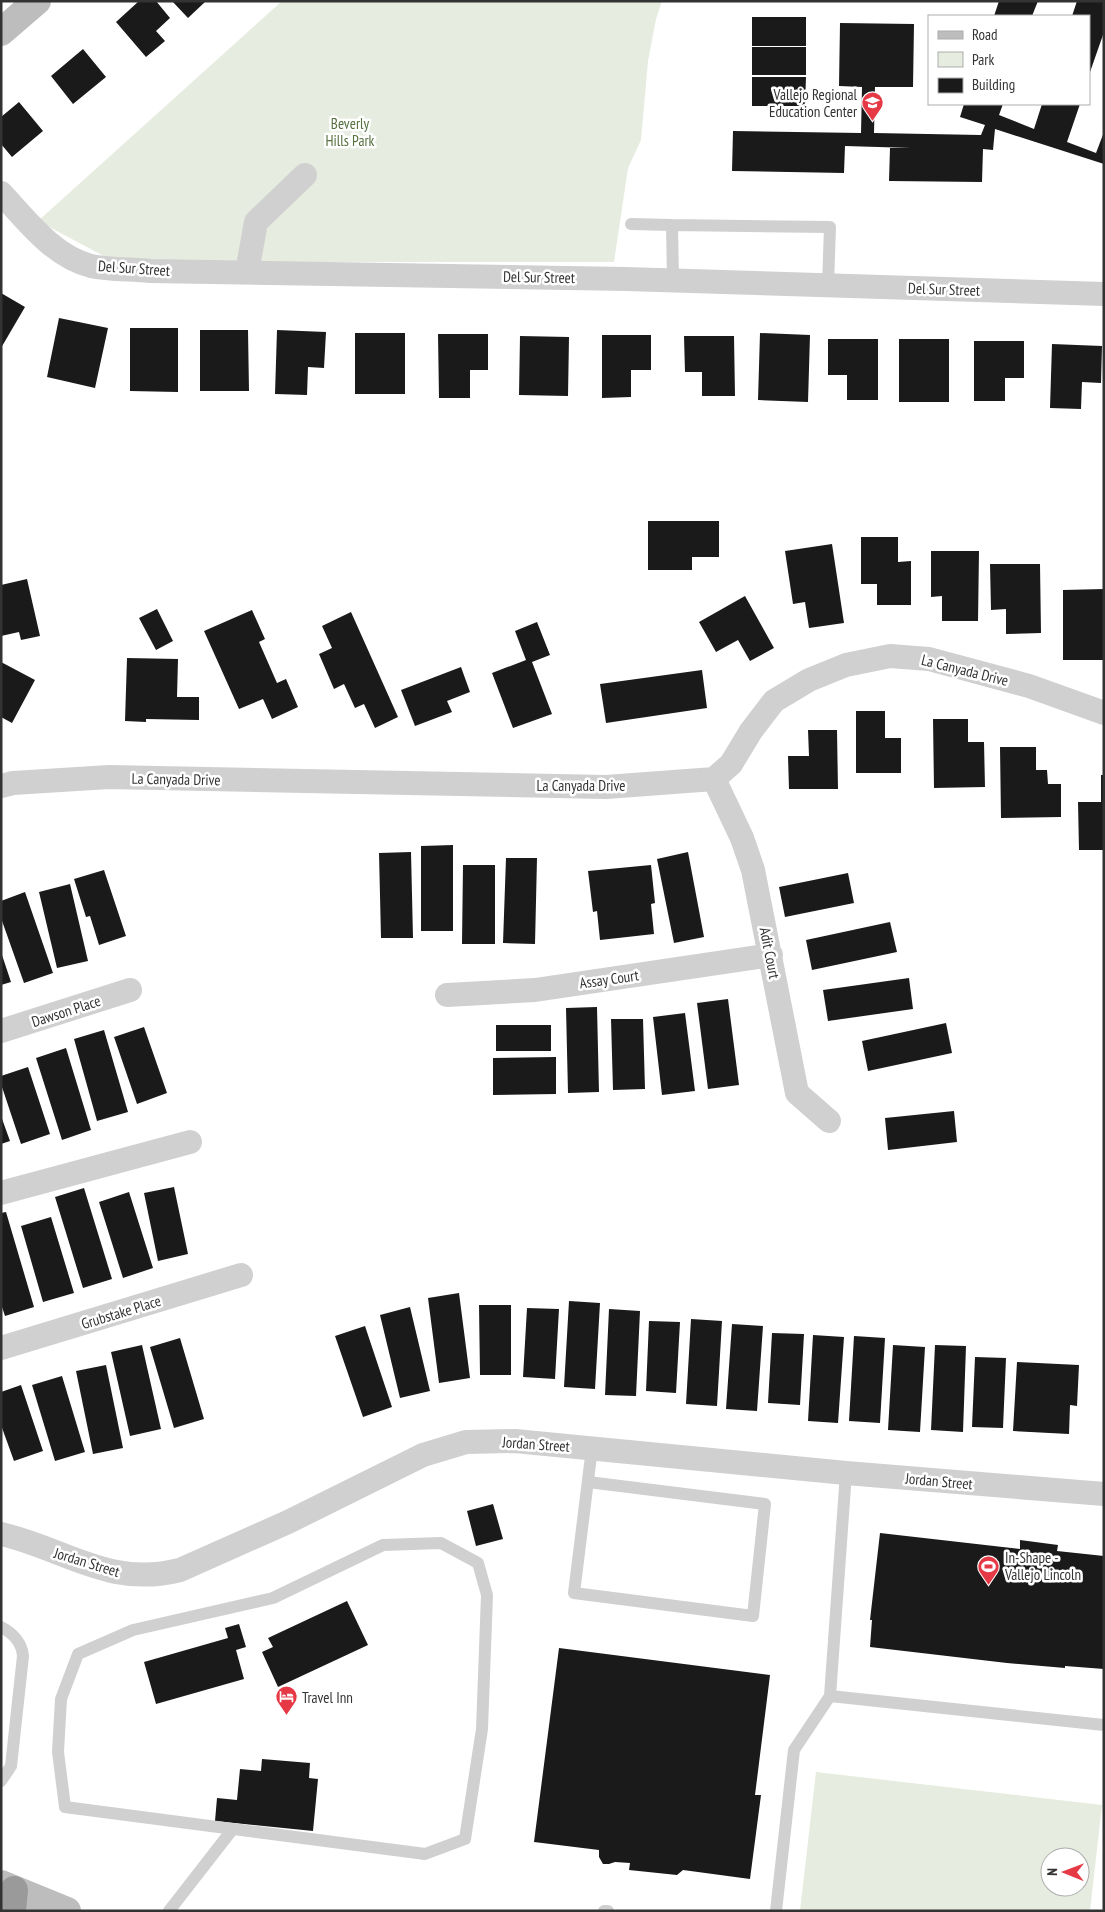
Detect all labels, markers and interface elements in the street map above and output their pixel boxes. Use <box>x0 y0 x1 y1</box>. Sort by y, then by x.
legend <box>928 15 1090 105</box>
text: Road <box>972 25 998 44</box>
text: Park <box>972 50 994 69</box>
text: Building <box>972 75 1015 94</box>
place label: Vallejo Regional Education Center <box>769 85 858 121</box>
school or university icon: Vallejo Regional Education Center <box>861 91 885 122</box>
park label: Beverly Hills Park <box>326 114 375 150</box>
street label: Del Sur Street <box>97 256 171 280</box>
street label: Del Sur Street <box>503 267 575 287</box>
street label: Del Sur Street <box>908 278 980 300</box>
street label: La Canyada Drive <box>920 650 1010 690</box>
street label: La Canyada Drive <box>131 769 221 789</box>
street label: La Canyada Drive <box>536 776 626 795</box>
street label: Adit Court <box>756 926 784 980</box>
street label: Assay Court <box>578 965 640 993</box>
street label: Dawson Place <box>29 991 103 1031</box>
street label: Grubstake Place <box>79 1291 163 1333</box>
street label: Jordan Street <box>501 1432 570 1456</box>
street label: Jordan Street <box>904 1469 973 1493</box>
street label: Jordan Street <box>51 1543 122 1581</box>
place label: In-Shape - Vallejo Lincoln <box>1004 1548 1081 1584</box>
sports icon: In-Shape - Vallejo Lincoln <box>977 1554 1001 1585</box>
hotel icon: Travel Inn <box>274 1685 298 1716</box>
place label: Travel Inn <box>302 1688 353 1707</box>
north arrow <box>1040 1847 1090 1897</box>
text: N <box>1043 1868 1061 1876</box>

